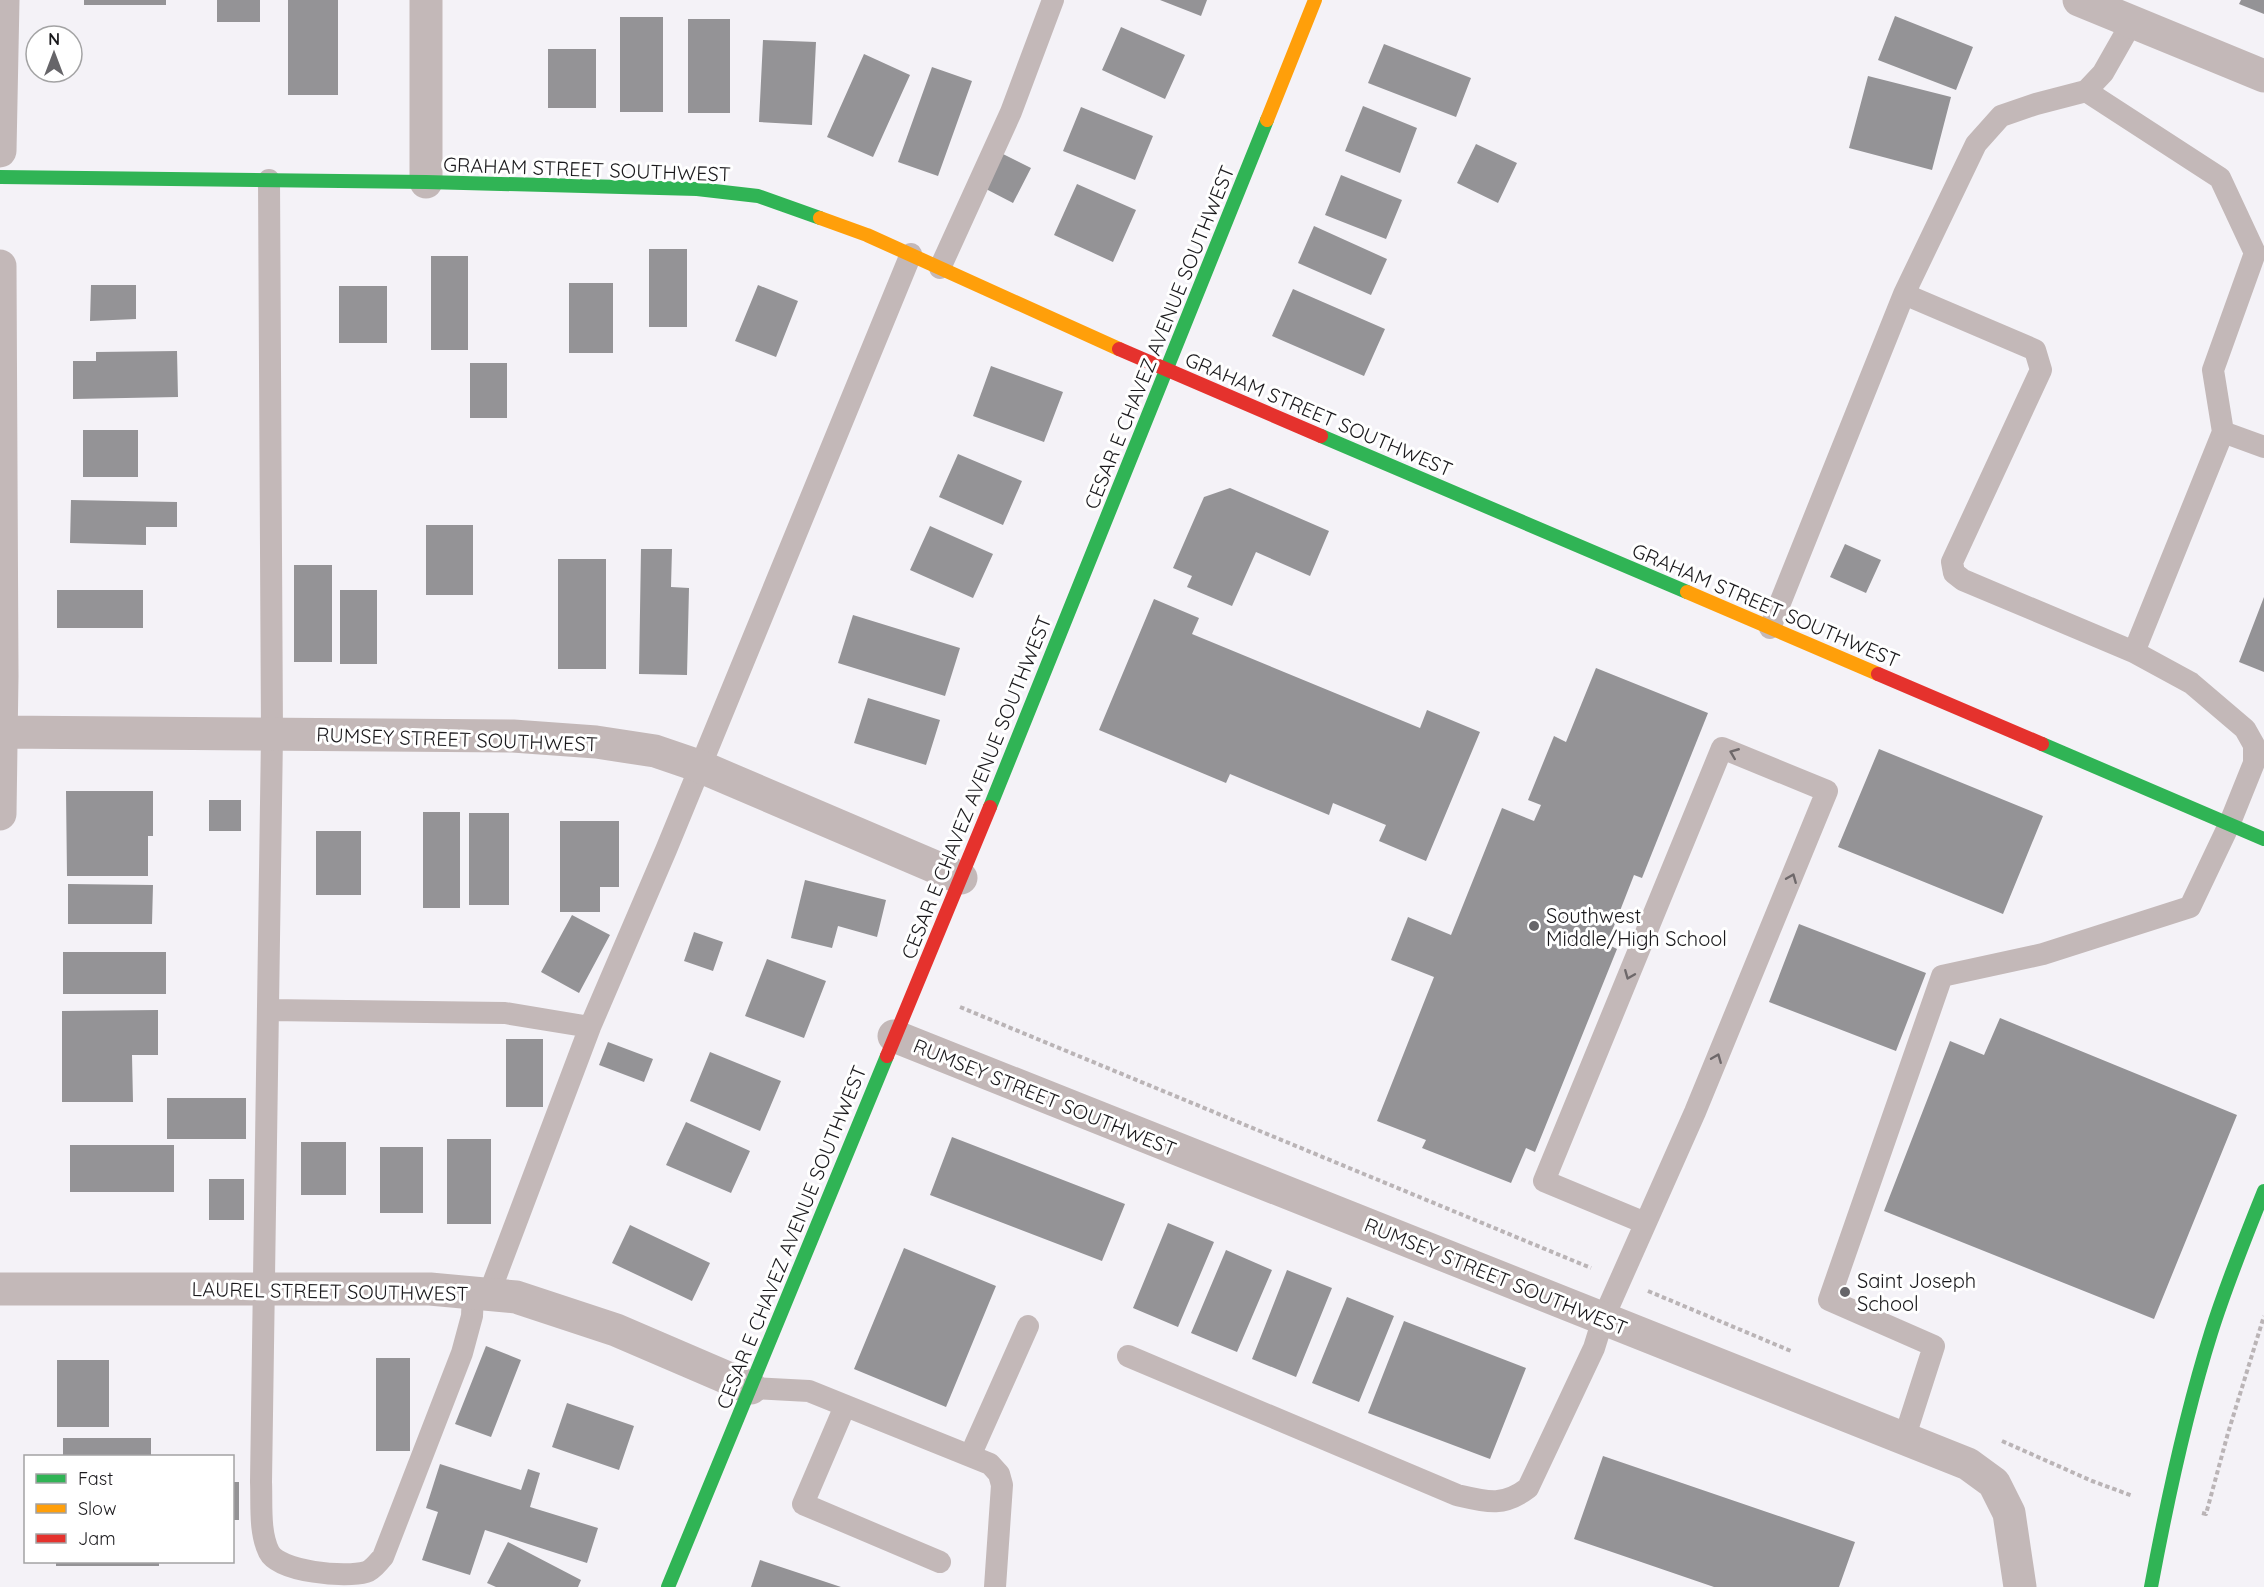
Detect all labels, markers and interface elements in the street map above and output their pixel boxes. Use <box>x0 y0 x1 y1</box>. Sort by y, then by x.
north arrow <box>24 24 84 84</box>
text: N <box>48 29 60 49</box>
street label: GRAHAM STREET SOUTHWEST <box>443 151 731 187</box>
street label: CESAR E CHAVEZ AVENUE SOUTHWEST <box>1078 161 1240 513</box>
street label: GRAHAM STREET SOUTHWEST <box>1182 346 1456 482</box>
street label: GRAHAM STREET SOUTHWEST <box>1629 537 1903 673</box>
street label: CESAR E CHAVEZ AVENUE SOUTHWEST <box>895 611 1057 963</box>
street label: RUMSEY STREET SOUTHWEST <box>316 722 598 756</box>
one-way arrow <box>1729 748 1740 760</box>
one-way arrow <box>1785 873 1797 884</box>
place label: Southwest Middle/High School <box>1546 903 1727 951</box>
marker: Southwest Middle/High School <box>1527 919 1541 933</box>
one-way arrow <box>1624 968 1636 979</box>
street label: RUMSEY STREET SOUTHWEST <box>910 1033 1180 1161</box>
one-way arrow <box>1710 1053 1722 1064</box>
street label: CESAR E CHAVEZ AVENUE SOUTHWEST <box>710 1061 872 1413</box>
street label: RUMSEY STREET SOUTHWEST <box>1361 1212 1631 1340</box>
place label: Saint Joseph School <box>1857 1268 1976 1316</box>
street label: LAUREL STREET SOUTHWEST <box>191 1276 469 1306</box>
marker: Saint Joseph School <box>1838 1285 1852 1299</box>
legend <box>24 1455 234 1563</box>
text: Fast <box>78 1467 113 1490</box>
text: Slow <box>78 1497 116 1520</box>
text: Jam <box>78 1527 116 1550</box>

